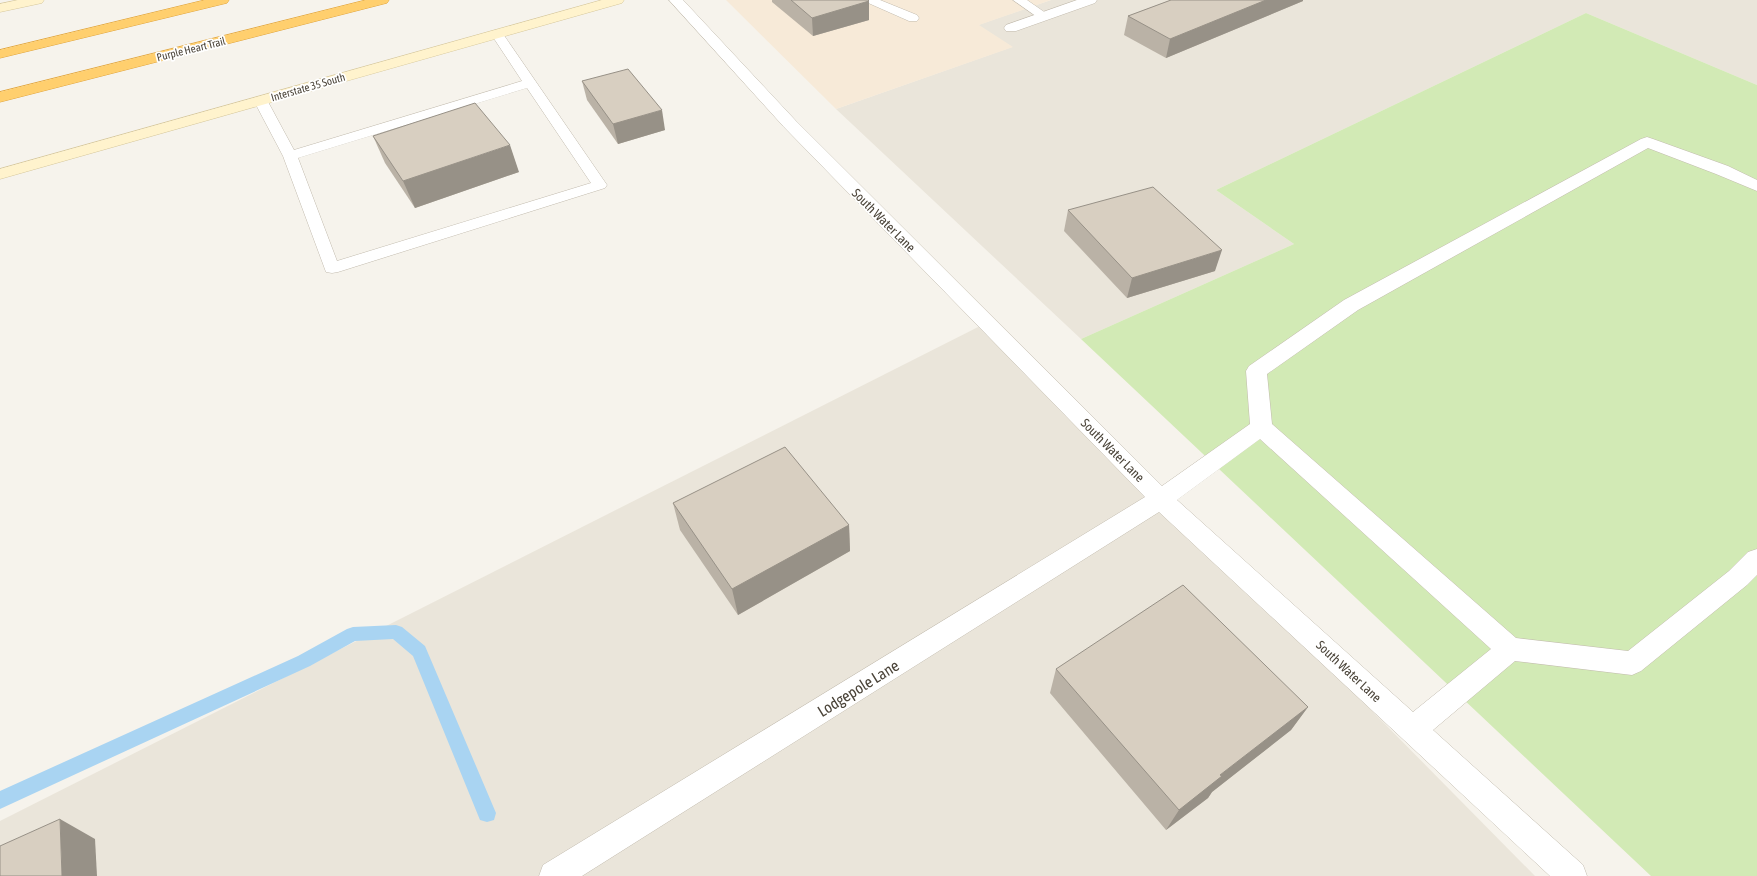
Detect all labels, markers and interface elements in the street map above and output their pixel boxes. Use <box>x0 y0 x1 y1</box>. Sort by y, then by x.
street label: Purple Heart Trail <box>155 35 227 63</box>
street label: Interstate 35 South <box>270 71 346 103</box>
street label: South Water Lane <box>849 186 918 255</box>
street label: South Water Lane <box>1078 416 1147 485</box>
street label: South Water Lane <box>1313 638 1384 705</box>
street label: Lodgepole Lane <box>814 656 902 721</box>

